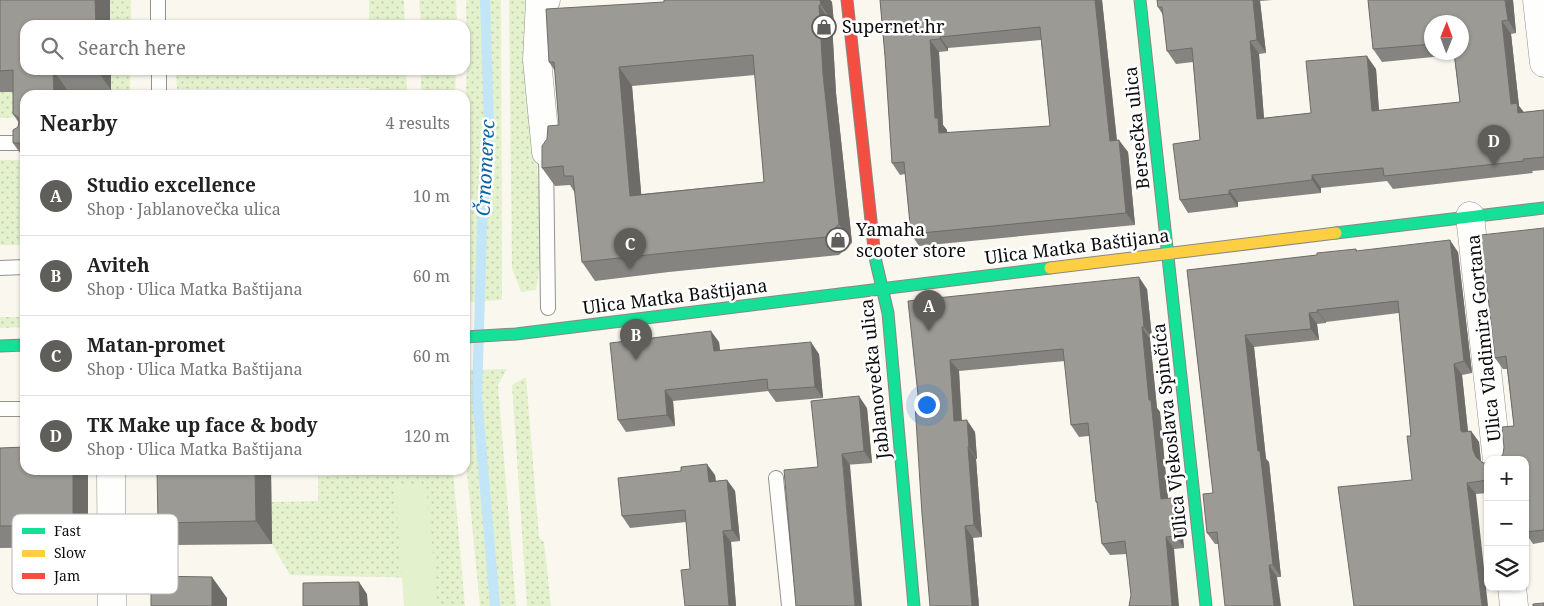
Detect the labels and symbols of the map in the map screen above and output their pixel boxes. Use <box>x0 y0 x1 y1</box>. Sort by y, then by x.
shop icon: Supernet.hr <box>811 14 837 40</box>
place label: Supernet.hr <box>842 14 945 38</box>
north arrow <box>1424 15 1469 60</box>
street label: Bersečka ulica <box>1118 65 1154 191</box>
water label: Črnomerec <box>469 118 501 217</box>
pin: D <box>1478 125 1510 166</box>
place label: Yamaha scooter store <box>855 217 966 262</box>
street label: Ulica Matka Baštijana <box>983 223 1171 269</box>
shop icon: Yamaha scooter store <box>825 227 851 253</box>
pin: C <box>614 228 646 269</box>
street label: Ulica Vladimira Gortana <box>1460 233 1506 443</box>
street label: Ulica Matka Baštijana <box>581 273 769 319</box>
pin: A <box>913 290 945 331</box>
street label: Jablanovečka ulica <box>854 298 894 462</box>
pin: B <box>620 319 652 360</box>
street label: Ulica Vjekoslava Spinčića <box>1146 322 1192 540</box>
your location <box>914 392 940 418</box>
legend <box>12 514 178 594</box>
text: Fast <box>54 521 81 540</box>
text: Slow <box>54 543 87 562</box>
text: Jam <box>53 566 80 585</box>

